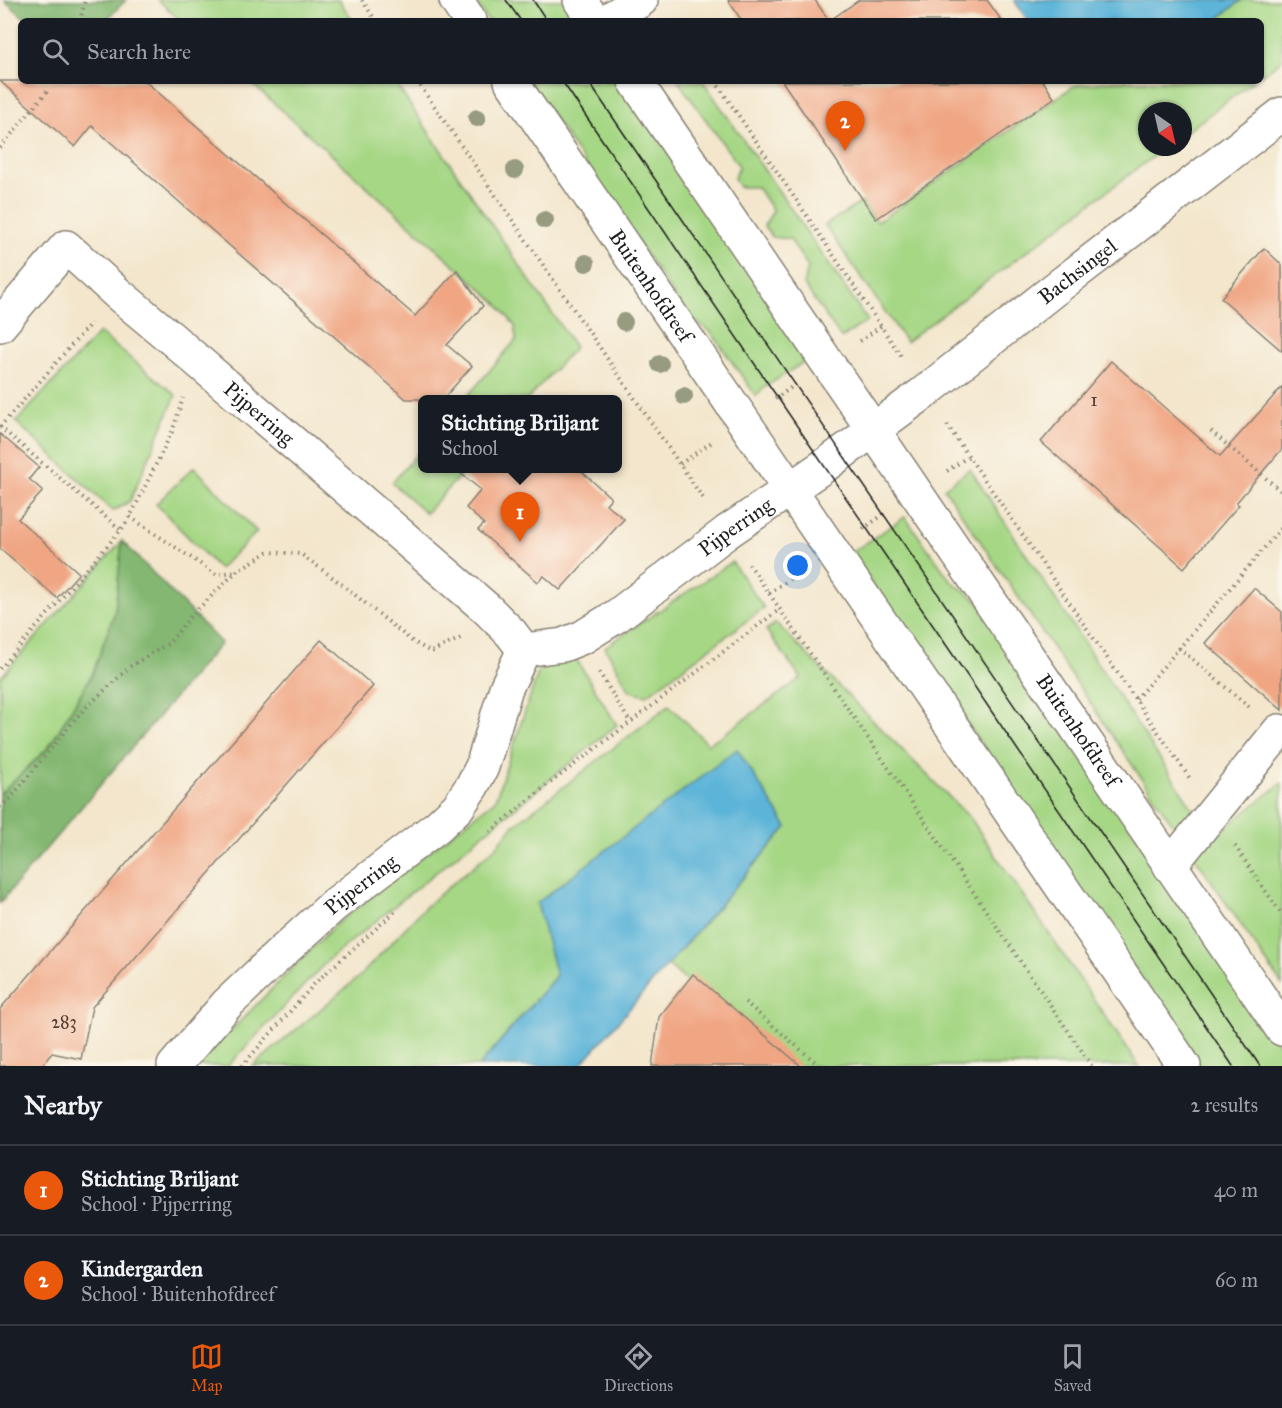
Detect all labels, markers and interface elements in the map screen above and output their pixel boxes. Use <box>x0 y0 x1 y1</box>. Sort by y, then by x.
search box <box>18 18 1264 84</box>
icon: search <box>39 35 72 68</box>
text: Search here <box>87 38 191 65</box>
pin: 2 <box>826 102 864 151</box>
north arrow <box>1138 102 1192 156</box>
street label: Buitenhofdreef <box>603 225 700 349</box>
street label: Bachsingel <box>1033 233 1122 310</box>
street label: Pijperring <box>218 376 300 451</box>
house number: 1 <box>1090 389 1098 411</box>
popup <box>418 395 622 473</box>
text: Stichting Briljant <box>441 409 599 436</box>
text: School <box>441 436 498 460</box>
pin: 1 <box>500 492 540 542</box>
street label: Pijperring <box>693 492 778 562</box>
your location <box>783 551 812 580</box>
street label: Buitenhofdreef <box>1031 669 1127 794</box>
street label: Pijperring <box>319 848 403 921</box>
house number: 283 <box>51 1011 77 1033</box>
text: Nearby <box>24 1089 102 1121</box>
text: 2 results <box>1190 1093 1258 1117</box>
text: Stichting Briljant <box>81 1165 239 1192</box>
text: 1 <box>40 1178 47 1202</box>
text: 40 m <box>1214 1178 1258 1202</box>
text: School · Pijperring <box>81 1192 232 1216</box>
text: Kindergarden <box>81 1255 203 1282</box>
text: 2 <box>39 1268 48 1292</box>
text: 60 m <box>1215 1268 1258 1292</box>
text: School · Buitenhofdreef <box>81 1282 275 1306</box>
tab: Map <box>190 1340 223 1395</box>
tab: Directions <box>604 1340 673 1395</box>
tab: Saved <box>1054 1340 1092 1395</box>

